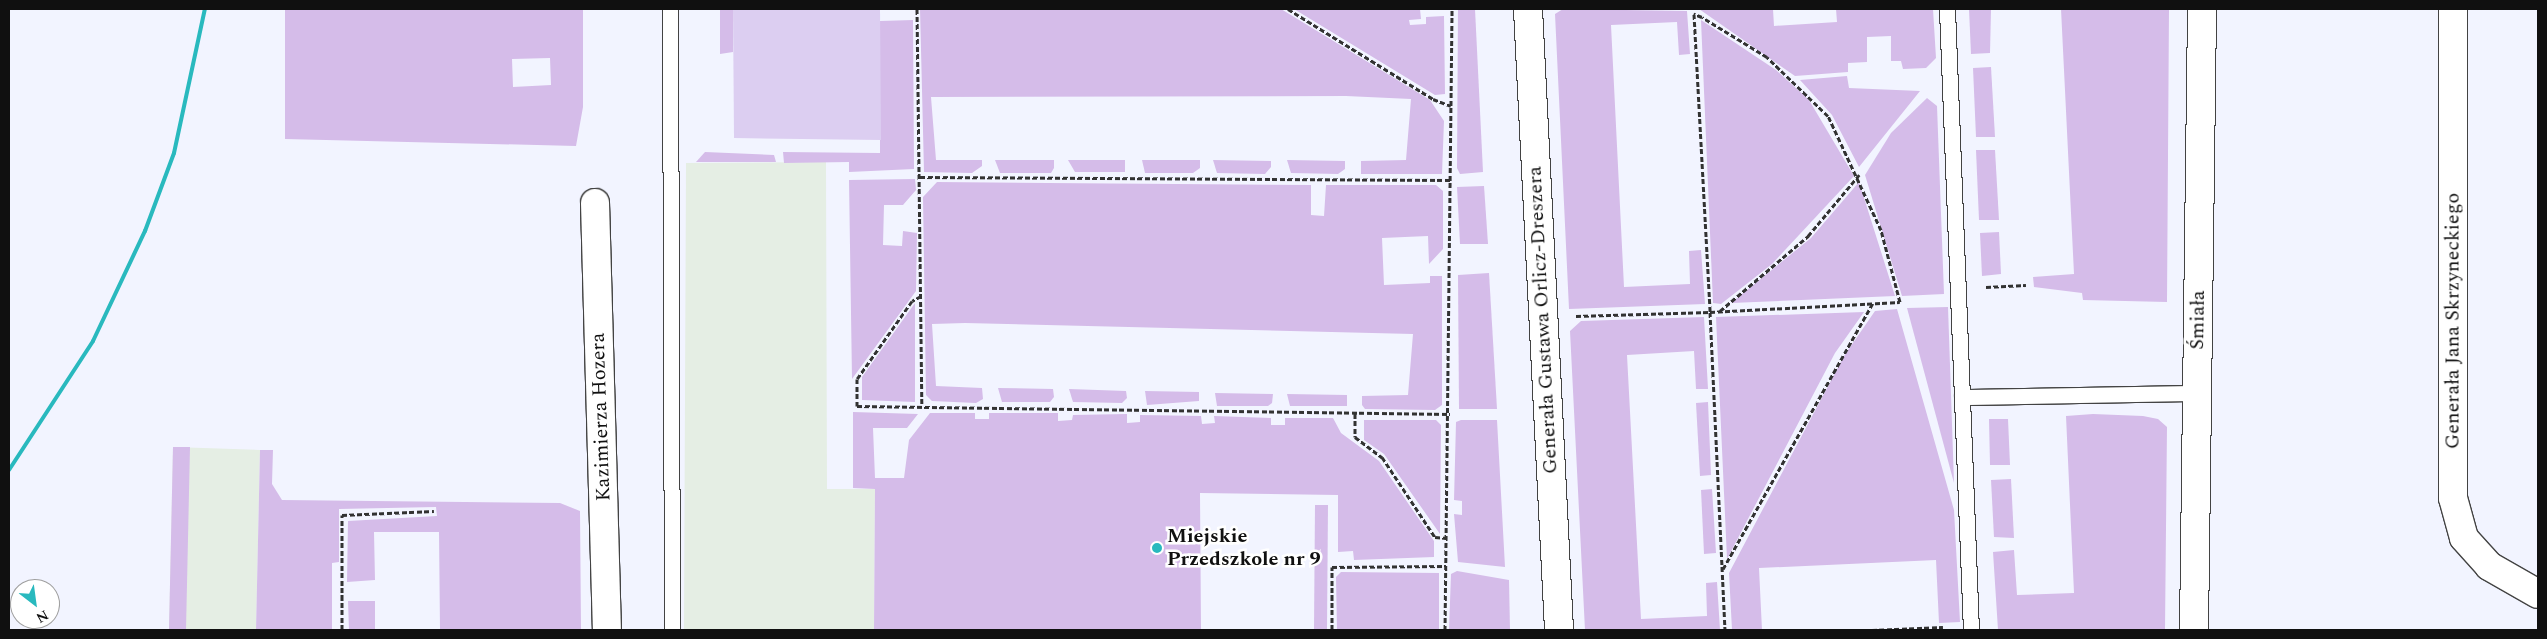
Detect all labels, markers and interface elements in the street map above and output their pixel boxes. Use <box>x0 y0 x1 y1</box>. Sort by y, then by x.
street label: Generała Gustawa Orlicz-Dreszera <box>1523 166 1563 474</box>
street label: Generała Jana Skrzyneckiego <box>2441 193 2465 449</box>
street label: Śmiała <box>2185 290 2211 350</box>
street label: Kazimierza Hozera <box>586 332 616 502</box>
place label: Miejskie Przedszkole nr 9 <box>1167 524 1321 571</box>
marker: Miejskie Przedszkole nr 9 <box>1151 542 1163 554</box>
north arrow <box>10 579 60 629</box>
text: N <box>32 605 52 629</box>

